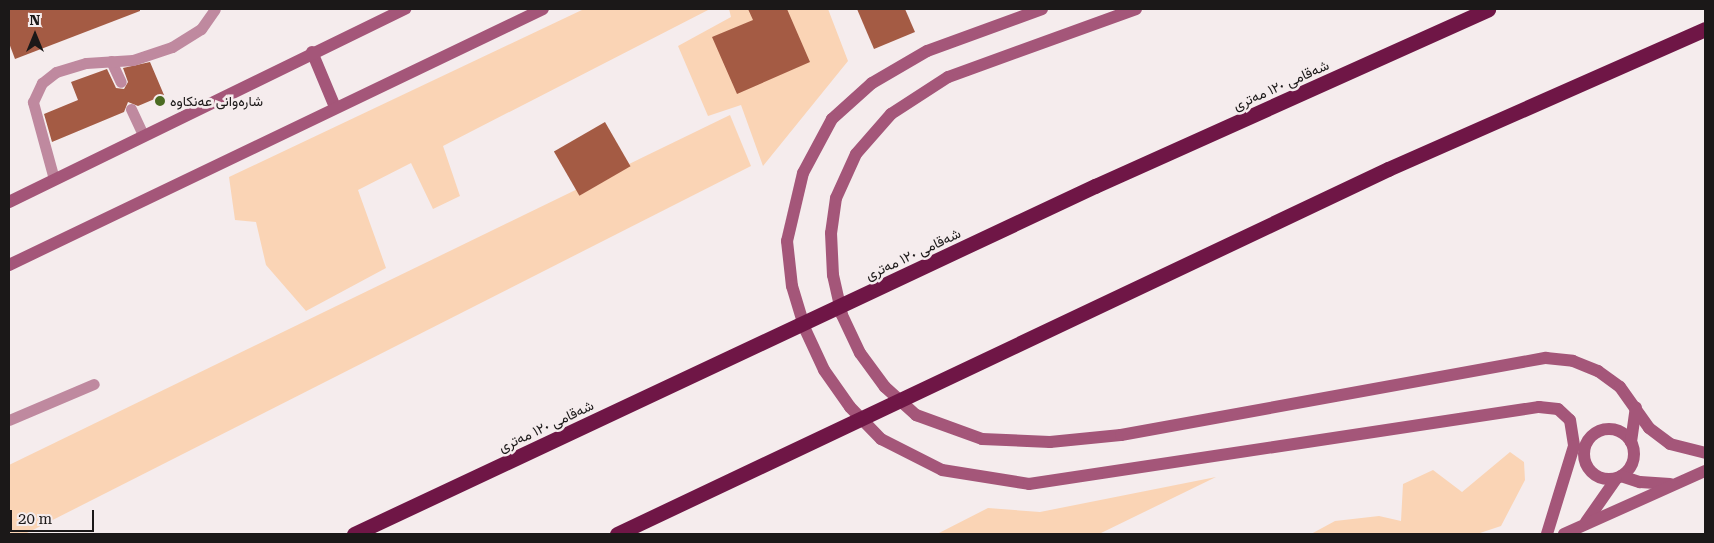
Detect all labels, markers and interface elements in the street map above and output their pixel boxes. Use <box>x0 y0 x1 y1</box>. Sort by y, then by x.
north arrow <box>10 10 60 60</box>
text: N <box>30 12 40 28</box>
street label: شەقامی ١٢٠ مەتری <box>1230 56 1332 114</box>
place label: شارەوانی عەنکاوە <box>170 93 263 109</box>
marker: شارەوانی عەنکاوە <box>154 95 166 107</box>
street label: شەقامی ١٢٠ مەتری <box>863 225 963 283</box>
street label: شەقامی ١٢٠ مەتری <box>496 397 596 455</box>
scale bar <box>12 500 96 532</box>
text: 20 m <box>18 510 52 528</box>

